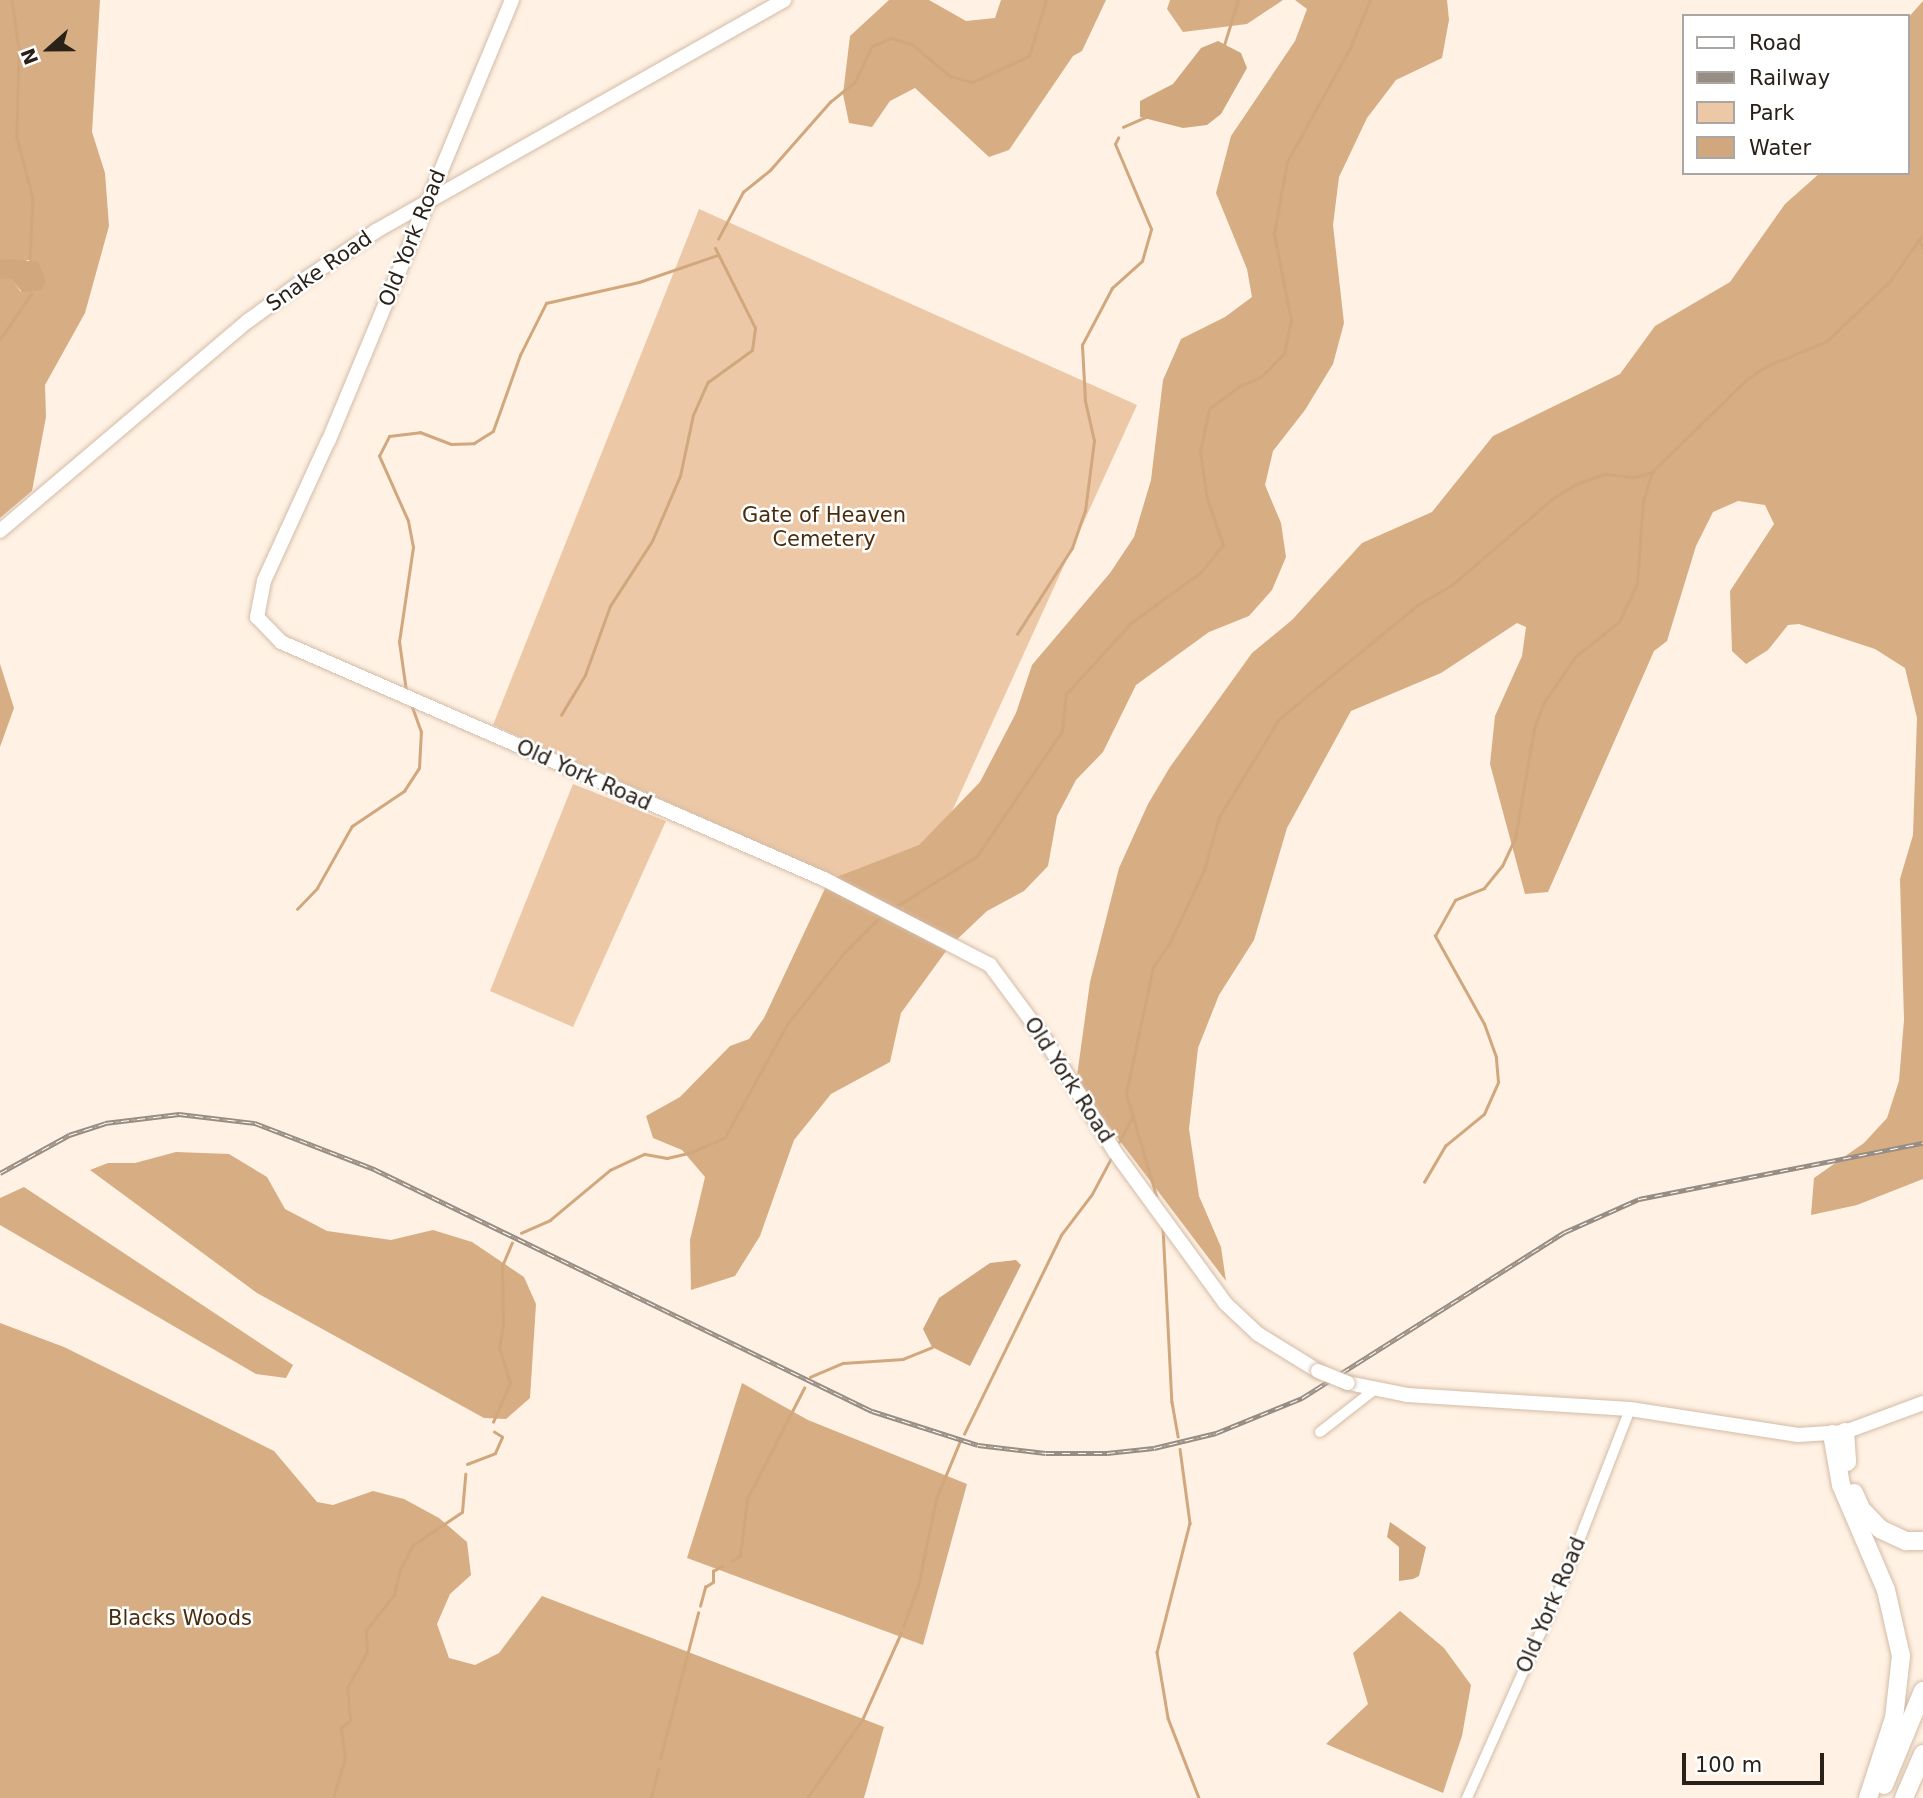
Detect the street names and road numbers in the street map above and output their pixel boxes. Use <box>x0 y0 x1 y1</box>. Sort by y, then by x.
street label: Old York Road <box>373 166 451 310</box>
street label: Snake Road <box>261 225 377 317</box>
street label: Old York Road <box>512 734 656 816</box>
street label: Old York Road <box>1019 1012 1119 1148</box>
street label: Old York Road <box>1511 1533 1591 1677</box>

